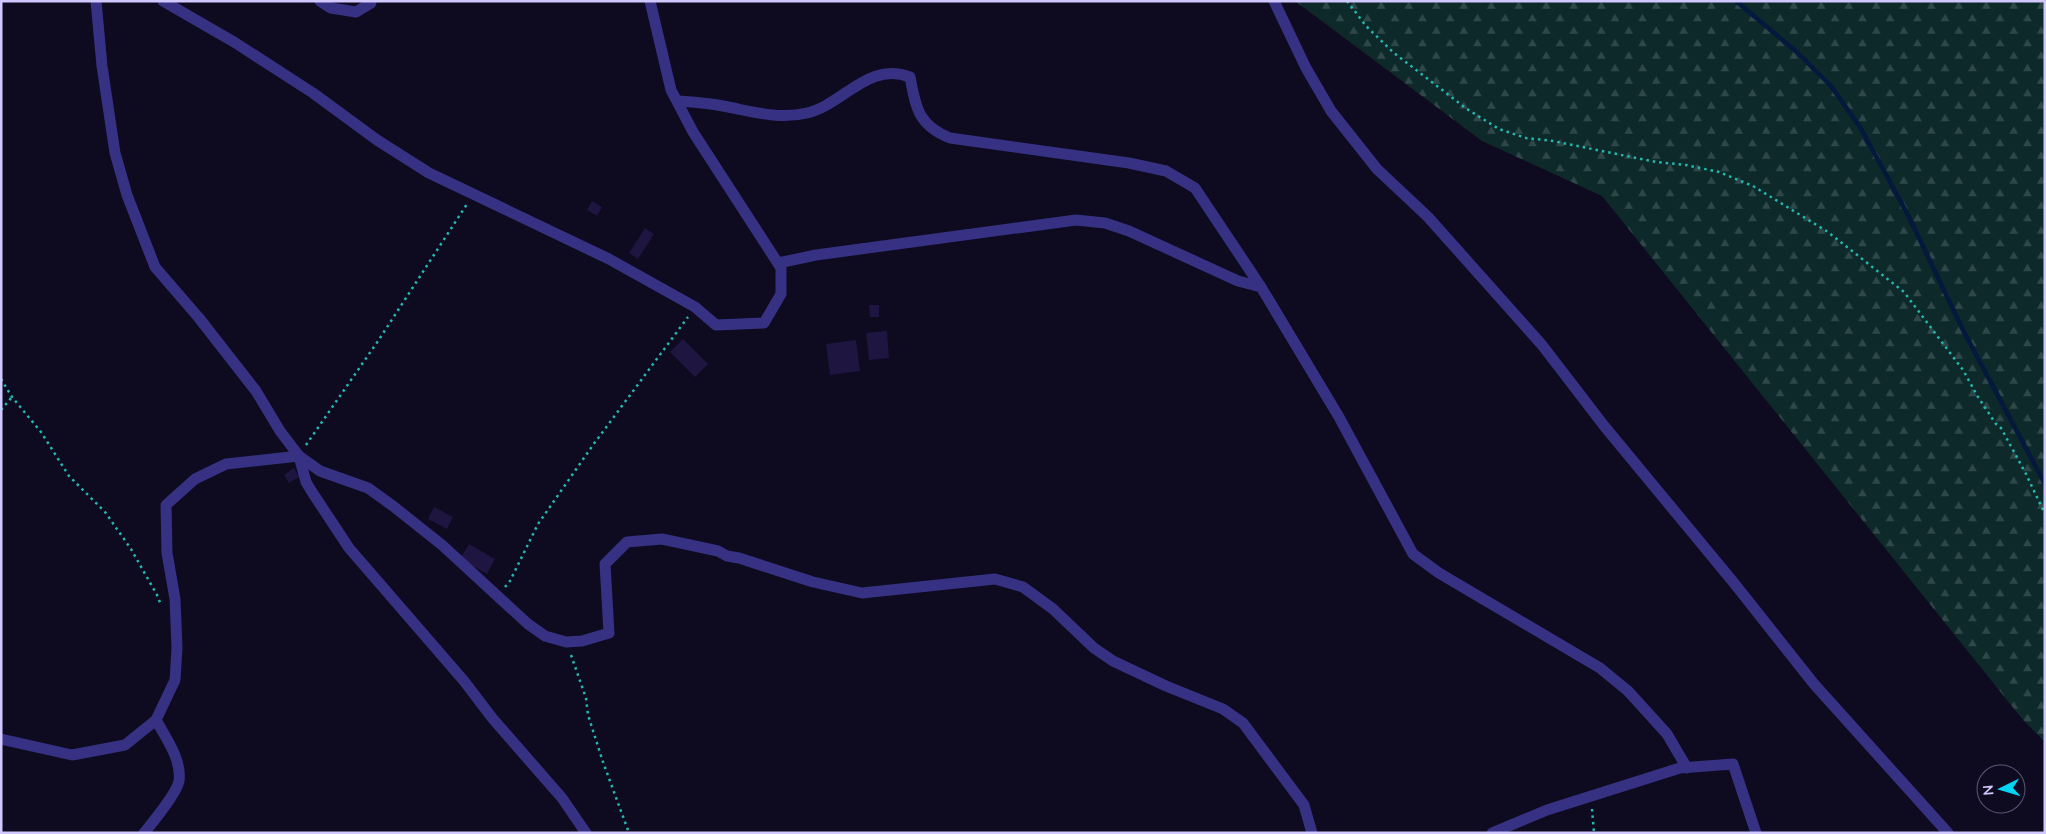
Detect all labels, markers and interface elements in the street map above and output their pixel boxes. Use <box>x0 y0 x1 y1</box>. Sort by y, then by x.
north arrow <box>1976 764 2026 814</box>
text: N <box>1979 784 1997 796</box>

